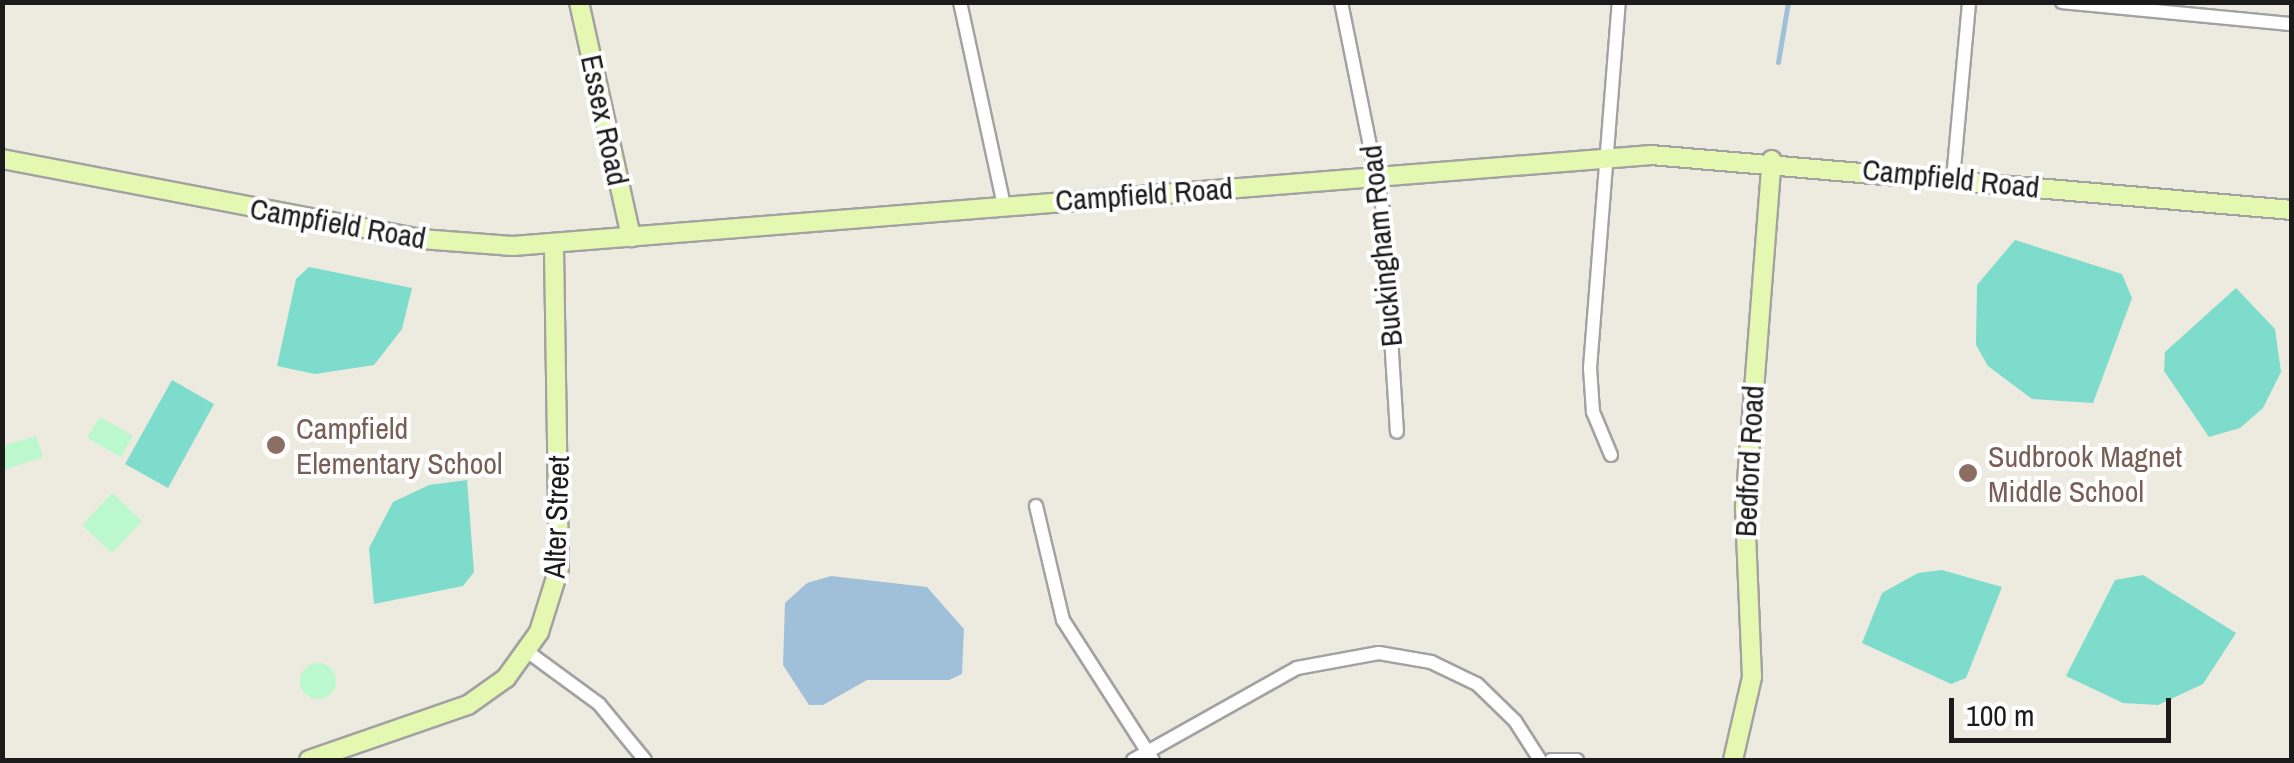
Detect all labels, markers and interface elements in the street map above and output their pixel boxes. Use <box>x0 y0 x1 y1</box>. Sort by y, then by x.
street label: Essex Road <box>574 51 636 189</box>
street label: Buckingham Road <box>1353 143 1409 349</box>
street label: Campfield Road <box>1861 151 2041 205</box>
street label: Campfield Road <box>1054 170 1234 218</box>
street label: Campfield Road <box>247 190 429 256</box>
street label: Bedford Road <box>1727 384 1771 538</box>
place label: Campfield Elementary School <box>296 410 502 480</box>
marker: Campfield Elementary School <box>265 434 287 456</box>
place label: Sudbrook Magnet Middle School <box>1988 438 2182 508</box>
street label: Alter Street <box>536 455 576 579</box>
marker: Sudbrook Magnet Middle School <box>1957 462 1979 484</box>
scale bar <box>1954 678 2176 740</box>
text: 100 m <box>1966 695 2034 735</box>

